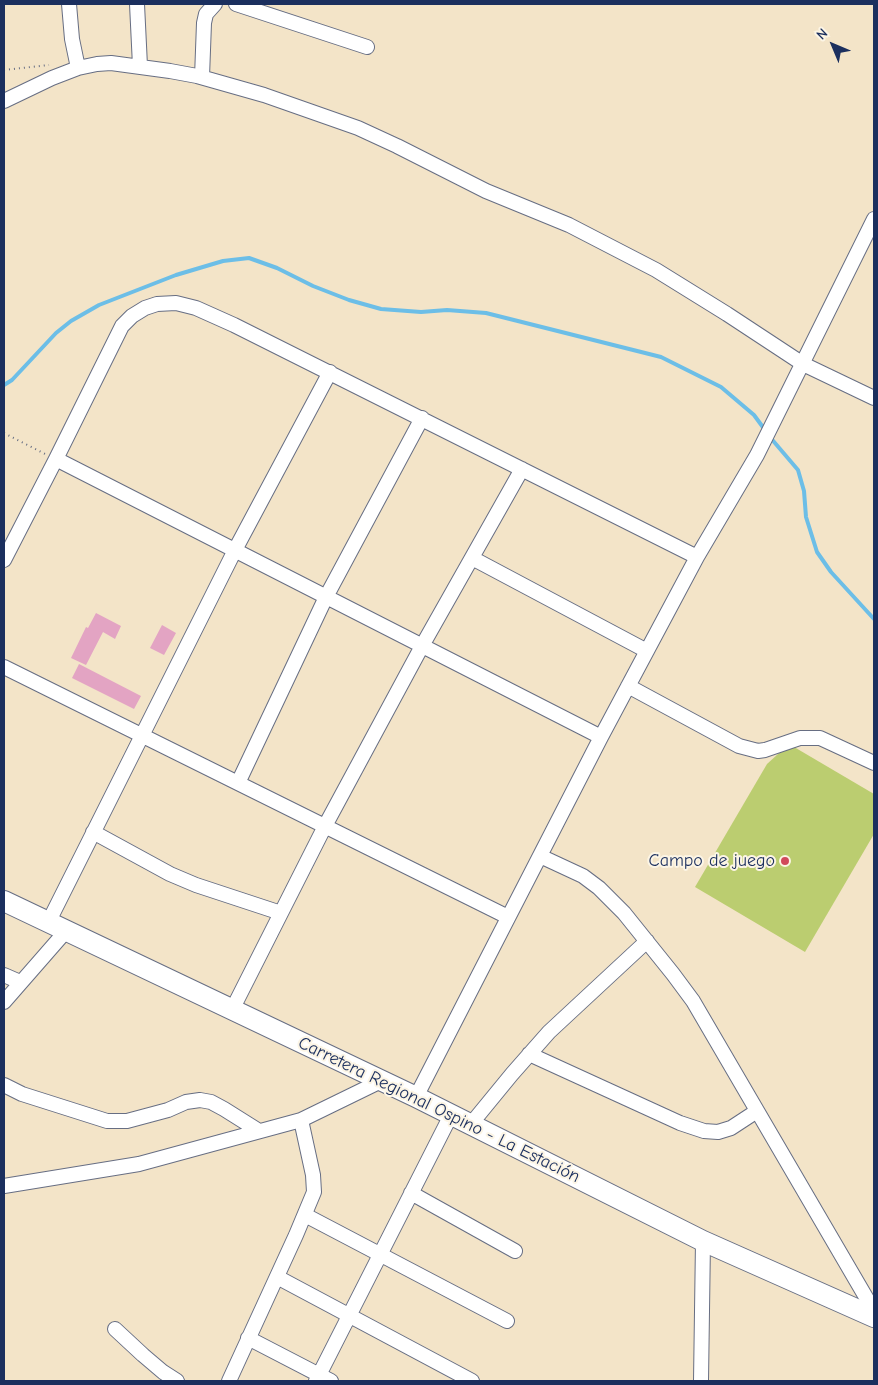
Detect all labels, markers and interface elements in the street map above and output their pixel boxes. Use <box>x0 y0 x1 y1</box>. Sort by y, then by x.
north arrow <box>808 20 858 70</box>
text: N <box>813 25 831 43</box>
place label: Campo de juego <box>649 850 775 872</box>
marker: Campo de juego <box>779 855 791 867</box>
street label: Carretera Regional Ospino - La Estación <box>295 1032 583 1188</box>

